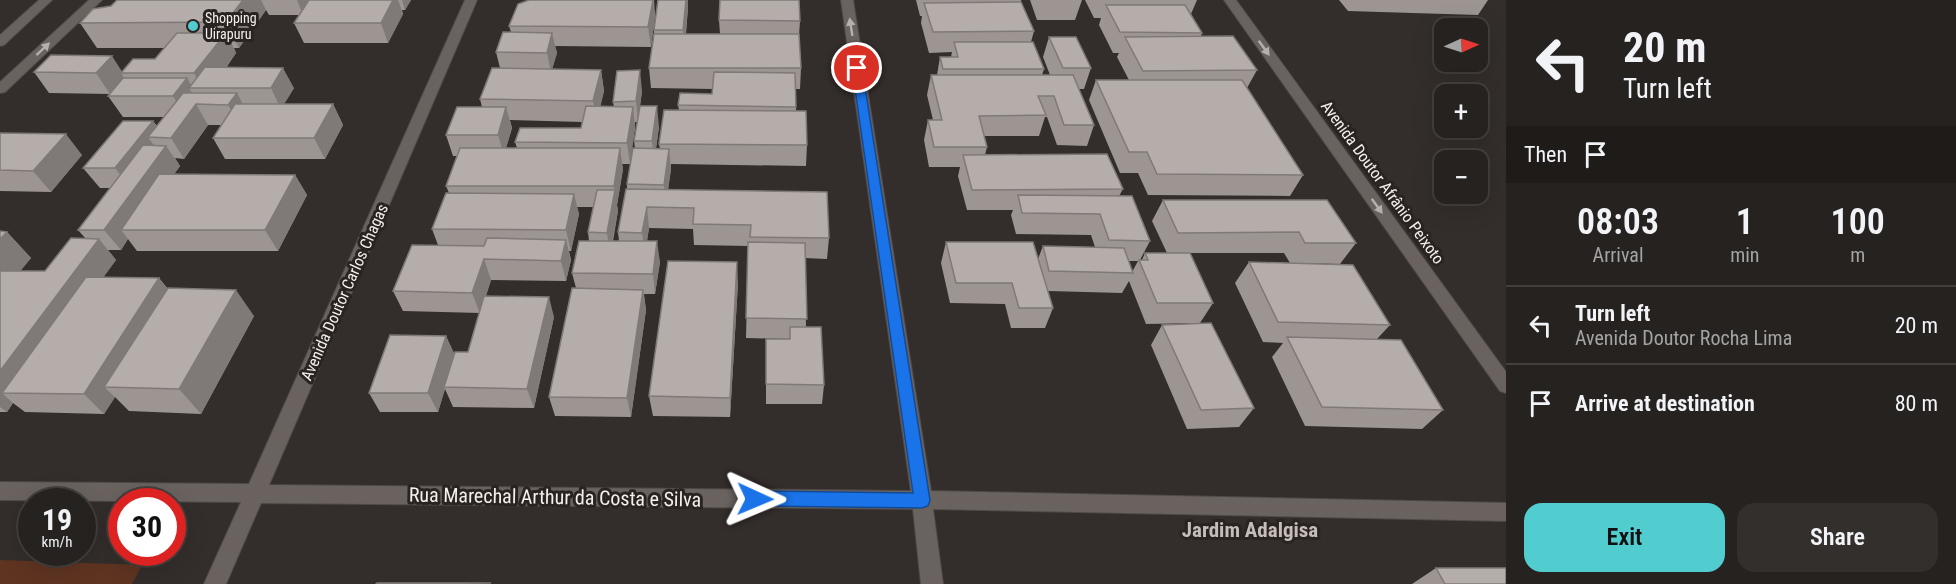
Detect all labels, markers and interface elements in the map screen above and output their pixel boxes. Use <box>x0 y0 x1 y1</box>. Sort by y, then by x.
place label: Shopping Uirapuru <box>205 10 257 42</box>
one-way arrow <box>846 17 855 36</box>
north arrow <box>1434 18 1488 72</box>
map controls <box>1434 18 1488 204</box>
marker: Shopping Uirapuru <box>186 19 200 33</box>
text: 20 m <box>1623 23 1706 72</box>
icon: left <box>1524 24 1602 102</box>
one-way arrow <box>1258 39 1270 55</box>
pin <box>831 42 882 93</box>
one-way arrow <box>35 43 49 57</box>
icon: arrive <box>840 51 873 84</box>
text: Turn left <box>1623 73 1712 105</box>
button: + <box>1434 84 1488 138</box>
street label: Avenida Doutor Afrânio Peixoto <box>1317 97 1448 268</box>
icon: arrive <box>1579 138 1612 171</box>
text: Then <box>1524 142 1567 167</box>
button: − <box>1434 150 1488 204</box>
one-way arrow <box>1371 199 1383 214</box>
street label: Avenida Doutor Carlos Chagas <box>297 201 392 384</box>
text: 08:03 <box>1577 201 1659 243</box>
text: 1 <box>1736 201 1754 243</box>
text: 100 <box>1831 201 1885 243</box>
text: Arrival <box>1593 243 1644 267</box>
text: min <box>1730 243 1759 267</box>
text: m <box>1850 243 1865 267</box>
text: Turn left <box>1575 301 1650 326</box>
icon: left <box>1524 309 1557 342</box>
text: 20 m <box>1895 313 1938 338</box>
text: Avenida Doutor Rocha Lima <box>1575 326 1792 350</box>
icon: arrive <box>1524 387 1557 420</box>
text: Arrive at destination <box>1575 391 1755 416</box>
text: 80 m <box>1895 391 1938 416</box>
position arrow <box>723 467 787 531</box>
street label: Rua Marechal Arthur da Costa e Silva <box>409 482 701 512</box>
speed limit sign: 30 <box>108 488 186 566</box>
text: 19 <box>42 502 72 537</box>
button: Exit <box>1524 503 1725 572</box>
button: Share <box>1737 503 1938 572</box>
district label: Jardim Adalgisa <box>1182 518 1318 542</box>
text: km/h <box>42 533 72 551</box>

